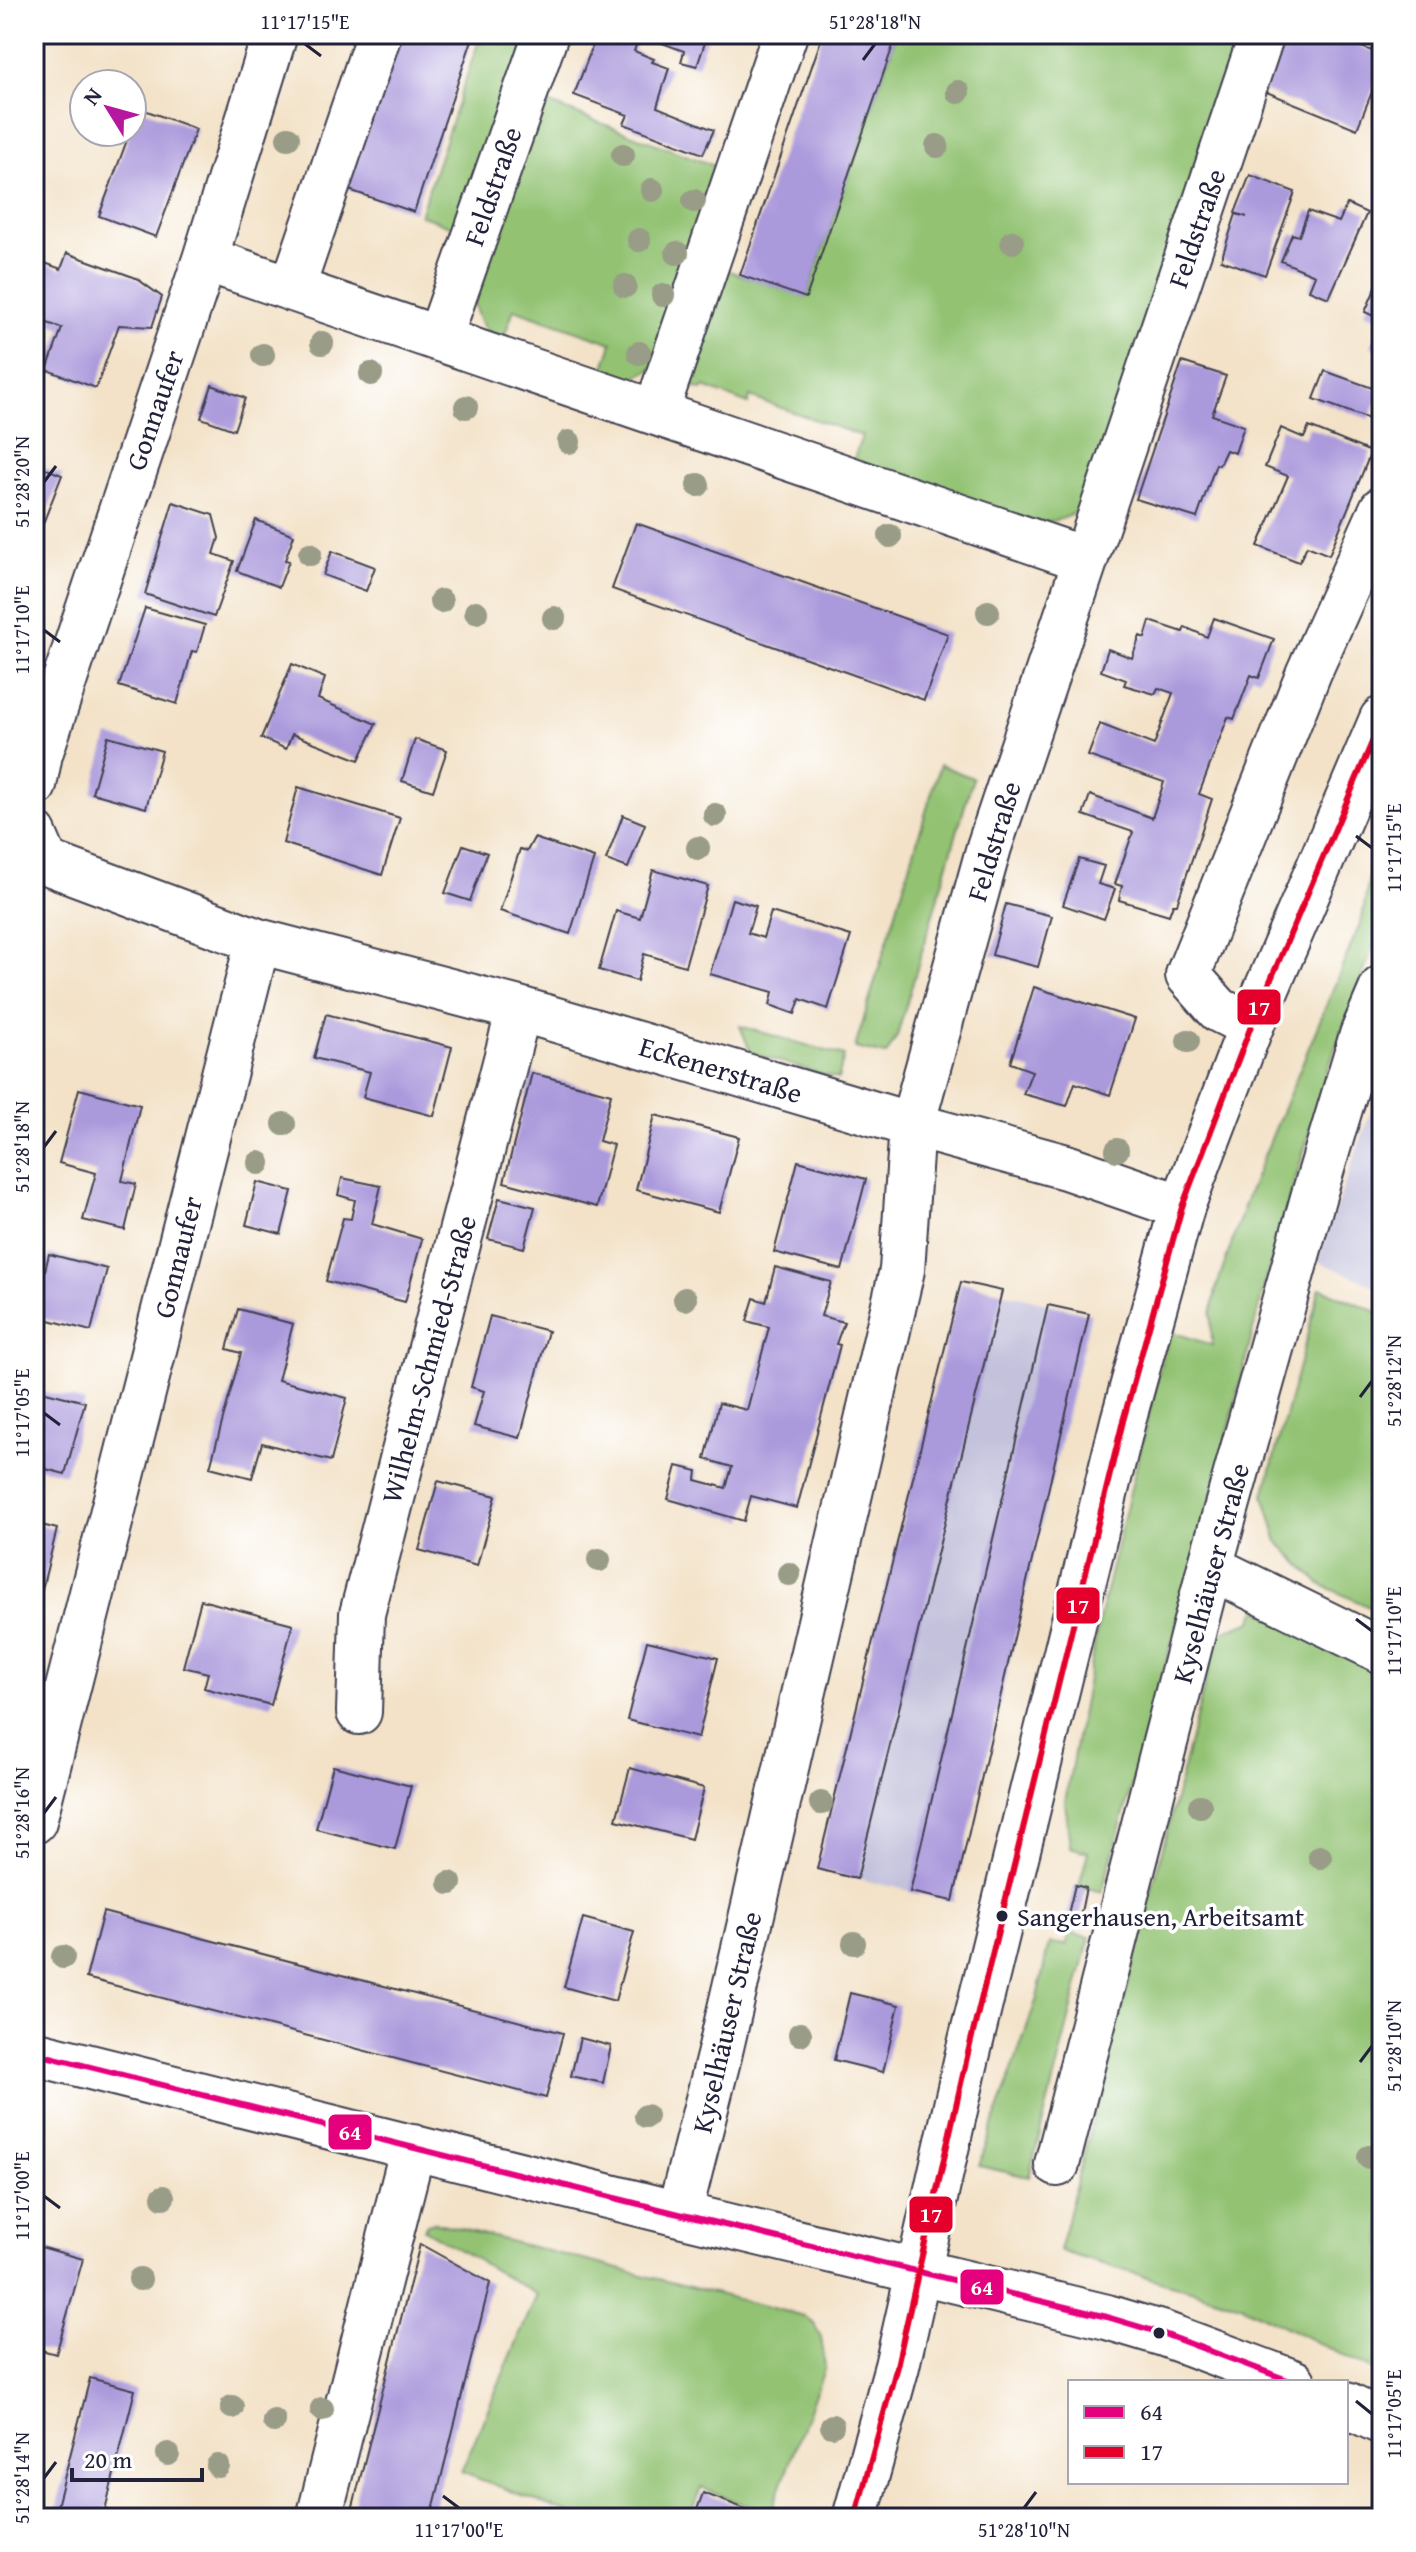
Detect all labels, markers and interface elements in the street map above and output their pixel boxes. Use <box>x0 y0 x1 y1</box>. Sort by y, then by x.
text: 11°17'15"E <box>261 7 349 36</box>
text: 51°28'18"N <box>829 7 921 36</box>
north arrow <box>68 68 148 148</box>
text: N <box>75 80 109 111</box>
street label: Feldstraße <box>453 121 531 251</box>
street label: Feldstraße <box>1157 163 1235 293</box>
street label: Gonnaufer <box>114 344 194 475</box>
text: 51°28'20"N <box>7 436 36 528</box>
text: 11°17'10"E <box>7 586 36 674</box>
street label: Feldstraße <box>955 776 1031 906</box>
text: 11°17'15"E <box>1379 804 1408 892</box>
line badge: 17 <box>1236 988 1282 1026</box>
text: 17 <box>1248 991 1270 1023</box>
street label: Eckenerstraße <box>634 1025 808 1113</box>
text: 51°28'18"N <box>7 1101 36 1193</box>
street label: Gonnaufer <box>142 1191 212 1322</box>
street label: Wilhelm-Schmied-Straße <box>370 1211 486 1507</box>
text: 51°28'12"N <box>1379 1335 1408 1427</box>
text: 11°17'05"E <box>7 1369 36 1457</box>
street label: Kyselhäuser Straße <box>1161 1458 1259 1688</box>
line badge: 17 <box>1055 1586 1101 1625</box>
text: 11°17'10"E <box>1379 1587 1408 1675</box>
text: 17 <box>1067 1589 1089 1621</box>
text: 51°28'16"N <box>7 1767 36 1859</box>
place label: Sangerhausen, Arbeitsamt <box>1017 1897 1304 1936</box>
street label: Kyselhäuser Straße <box>681 1907 771 2137</box>
marker: Sangerhausen, Arbeitsamt <box>994 1908 1010 1924</box>
text: 51°28'10"N <box>1379 2000 1408 2092</box>
line badge: 64 <box>327 2113 373 2151</box>
text: 64 <box>339 2116 361 2148</box>
text: 11°17'00"E <box>7 2152 36 2240</box>
line badge: 17 <box>908 2195 954 2234</box>
text: 17 <box>920 2198 942 2230</box>
line badge: 64 <box>959 2268 1005 2306</box>
text: 64 <box>971 2271 993 2303</box>
unlabelled marker <box>1151 2325 1167 2341</box>
text: 11°17'05"E <box>1379 2370 1408 2458</box>
legend <box>1068 2380 1348 2484</box>
text: 64 <box>1140 2394 1163 2429</box>
text: 51°28'14"N <box>7 2432 36 2524</box>
scale bar <box>72 2432 202 2482</box>
text: 17 <box>1140 2434 1163 2469</box>
text: 20 m <box>84 2442 132 2477</box>
text: 11°17'00"E <box>415 2515 503 2544</box>
text: 51°28'10"N <box>978 2515 1070 2544</box>

